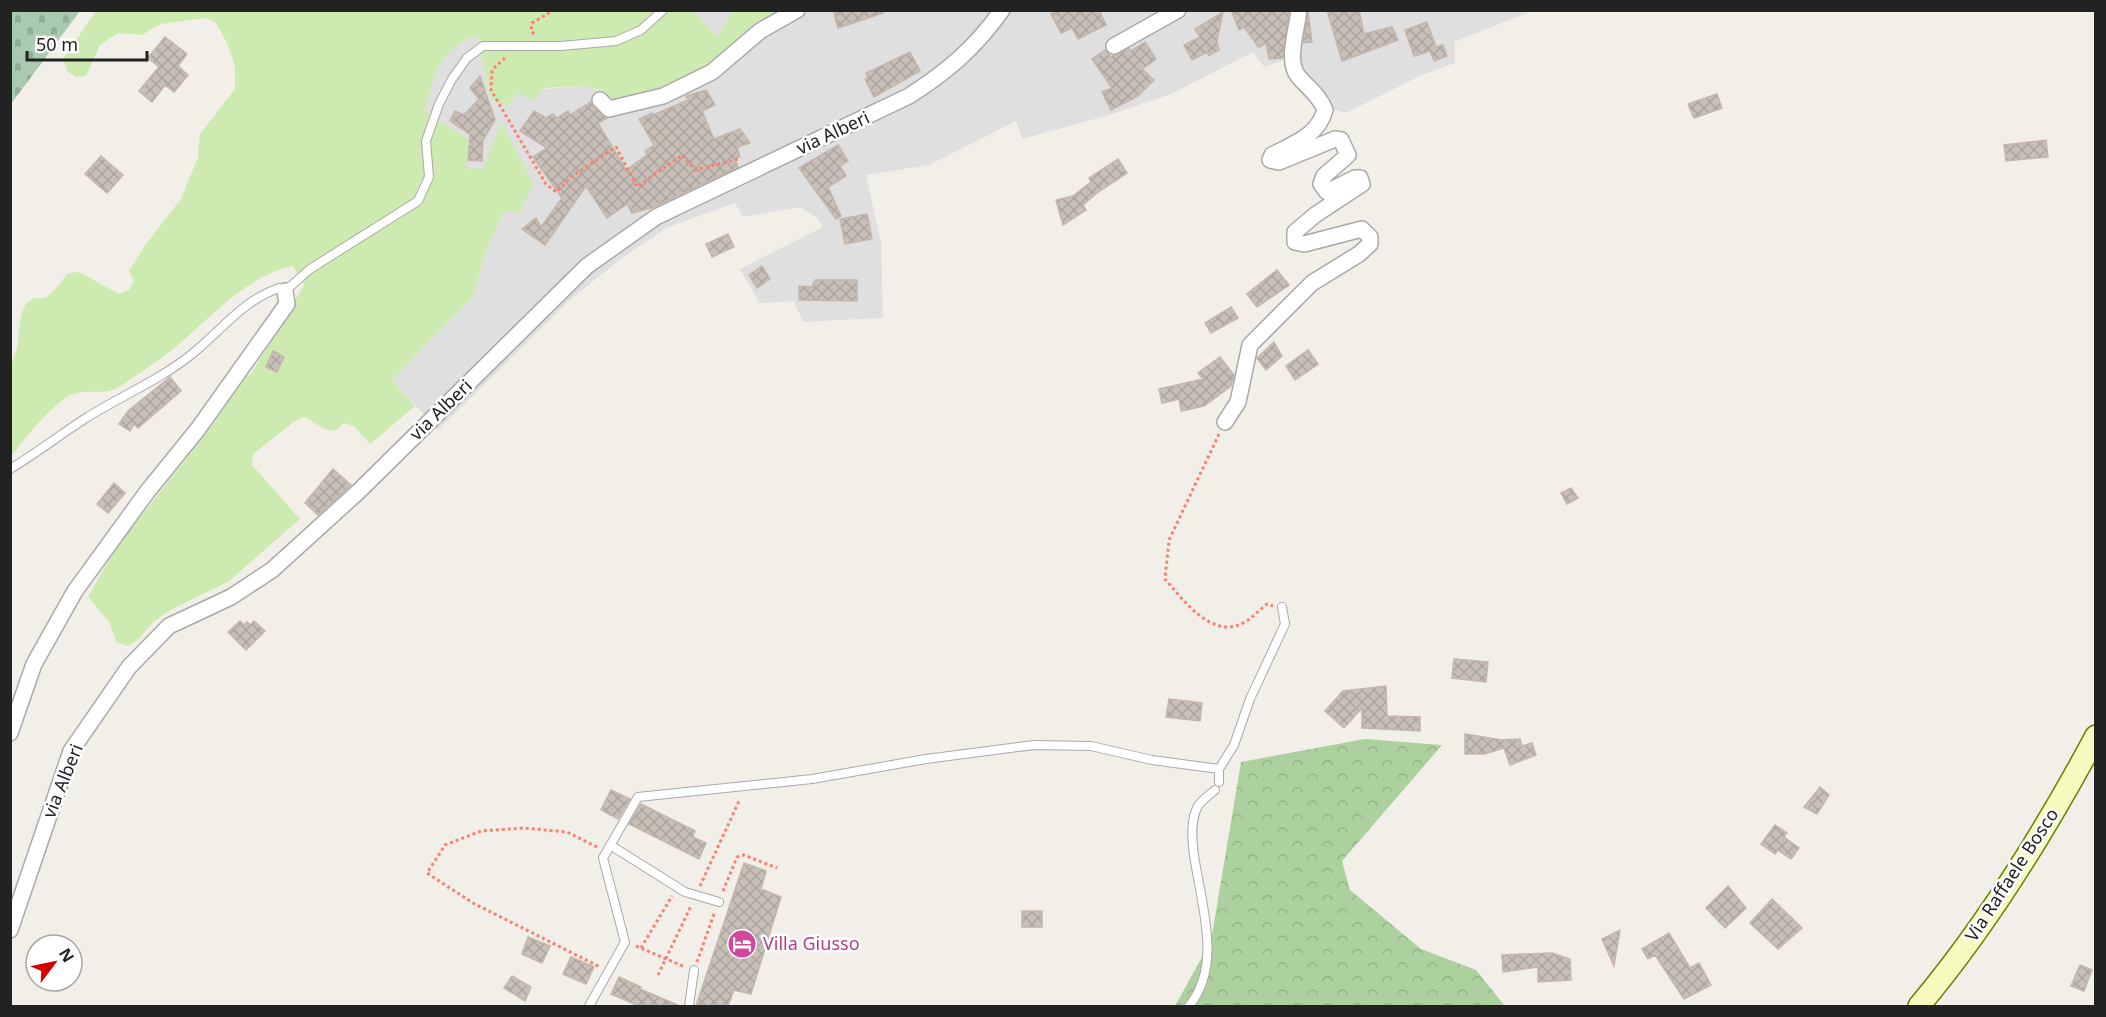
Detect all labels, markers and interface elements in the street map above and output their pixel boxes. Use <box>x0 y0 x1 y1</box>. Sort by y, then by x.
scale bar <box>27 24 147 62</box>
text: 50 m <box>36 32 78 56</box>
street label: via Alberi <box>792 105 873 159</box>
street label: via Alberi <box>404 374 477 445</box>
street label: via Alberi <box>36 740 88 821</box>
street label: Via Raffaele Bosco <box>1959 803 2063 946</box>
hotel icon: Villa Giusso <box>726 928 758 960</box>
place label: Villa Giusso <box>763 931 860 955</box>
north arrow <box>24 933 84 993</box>
text: N <box>54 944 79 966</box>

